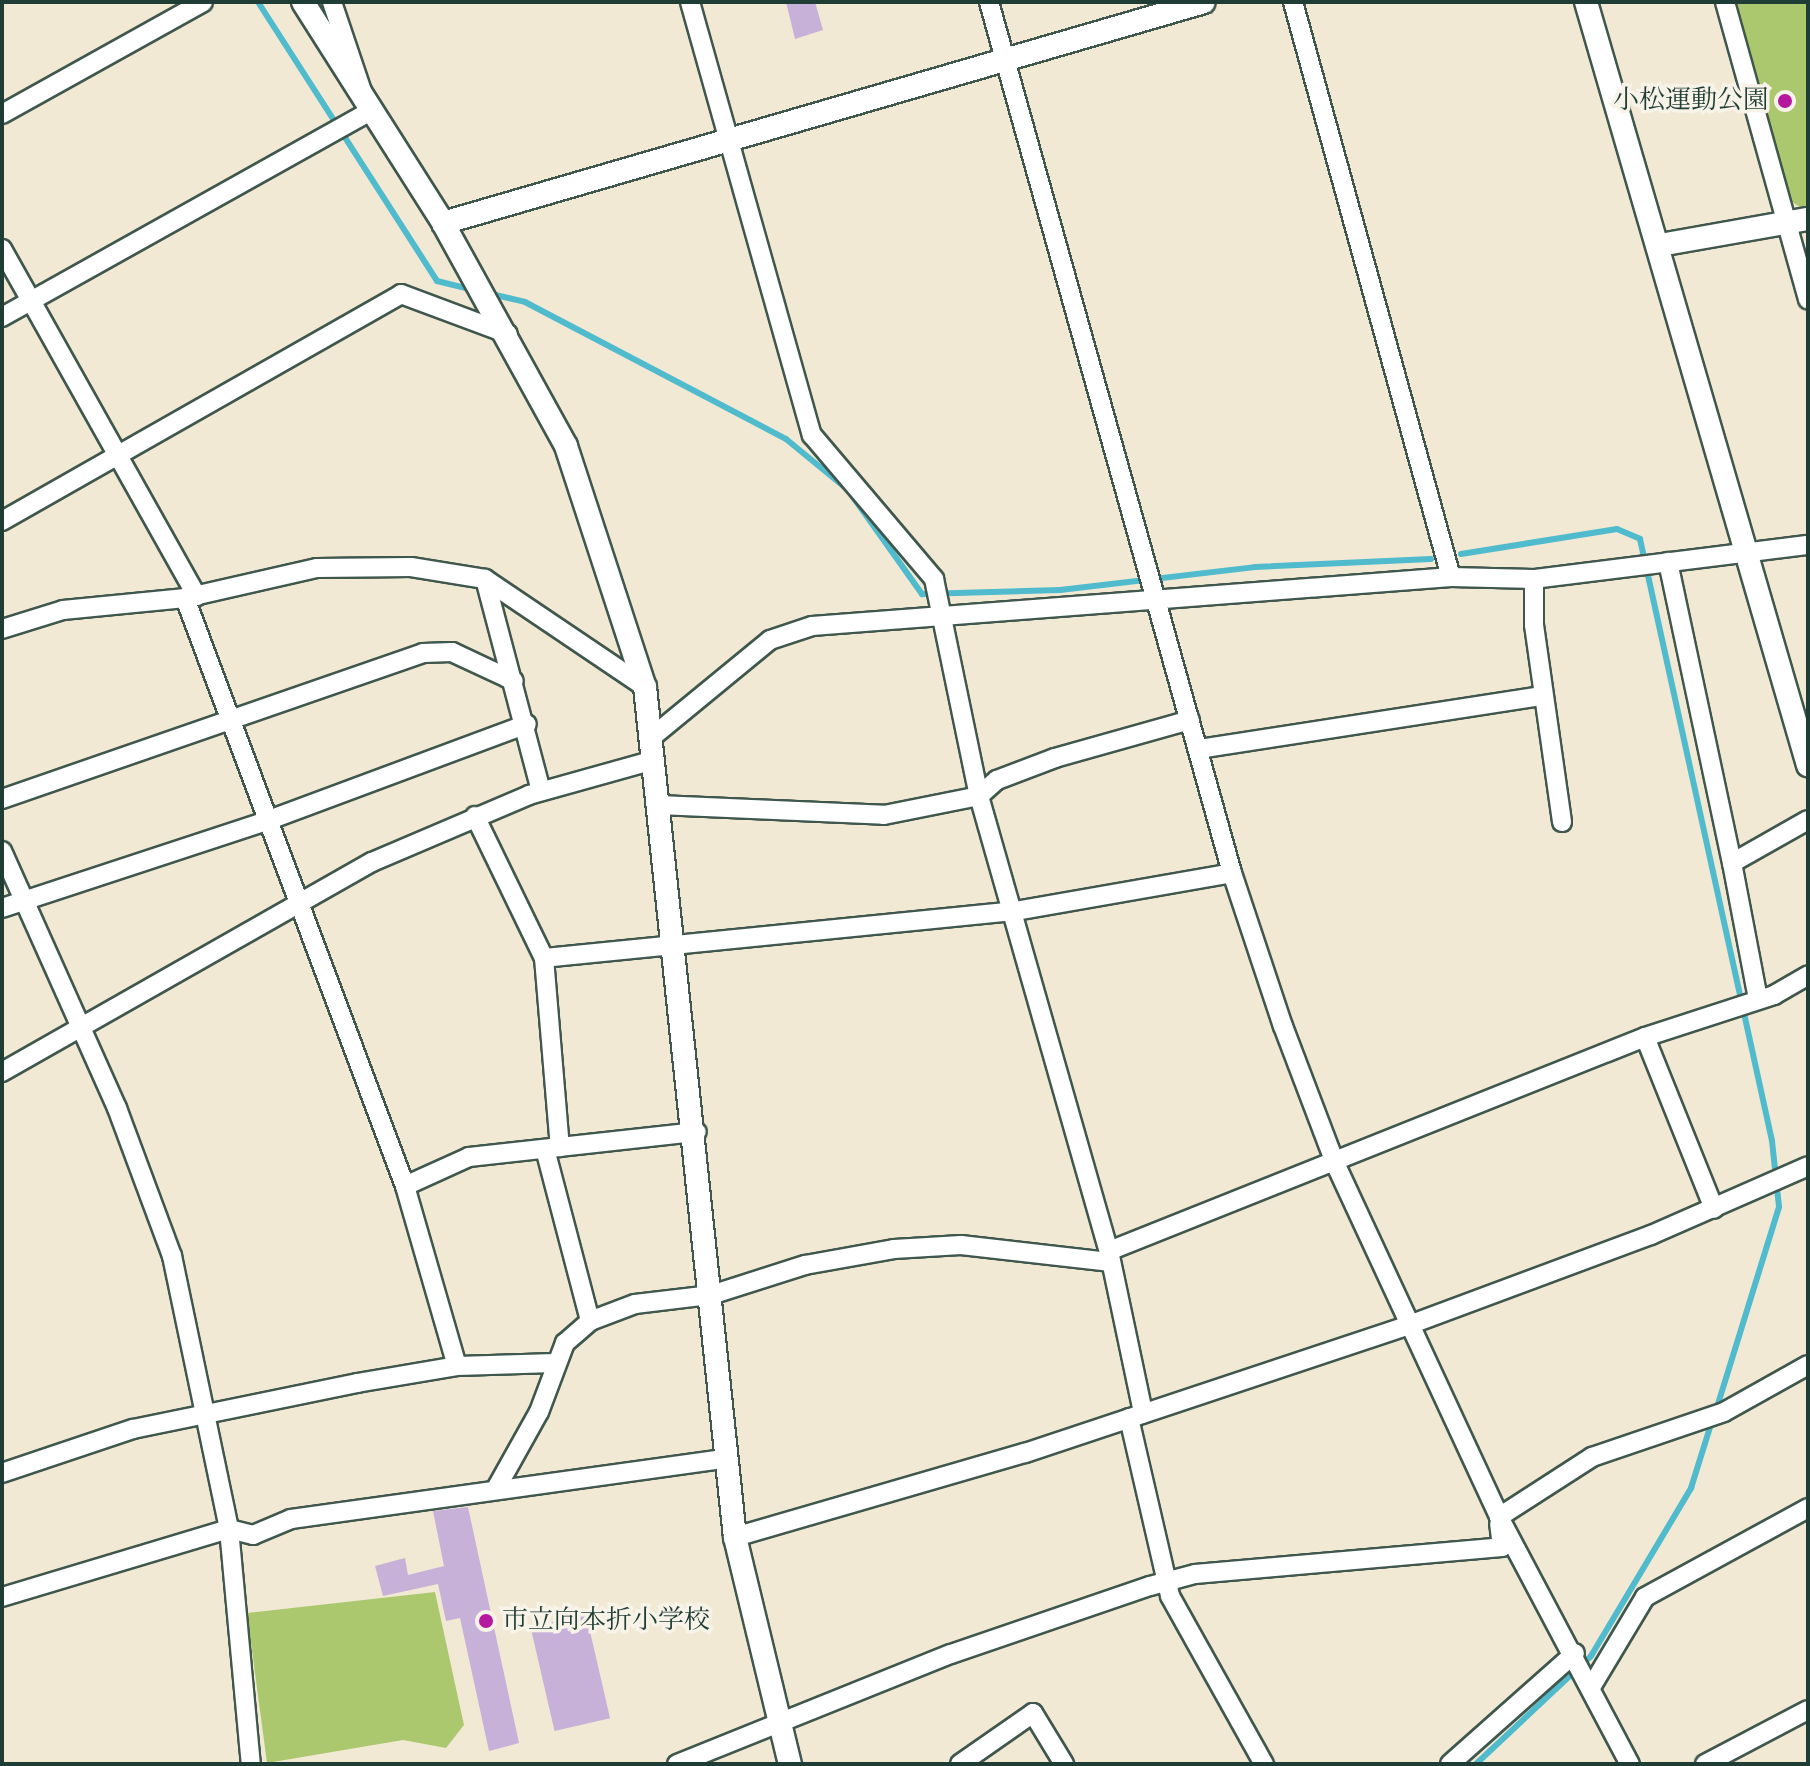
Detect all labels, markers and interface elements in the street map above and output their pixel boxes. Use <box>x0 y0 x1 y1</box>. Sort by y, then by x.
place label: 小松運動公園 <box>1613 85 1769 117</box>
marker: 小松運動公園 <box>1776 92 1794 110</box>
place label: 市立向本折小学校 <box>502 1605 710 1637</box>
marker: 市立向本折小学校 <box>477 1612 495 1630</box>

